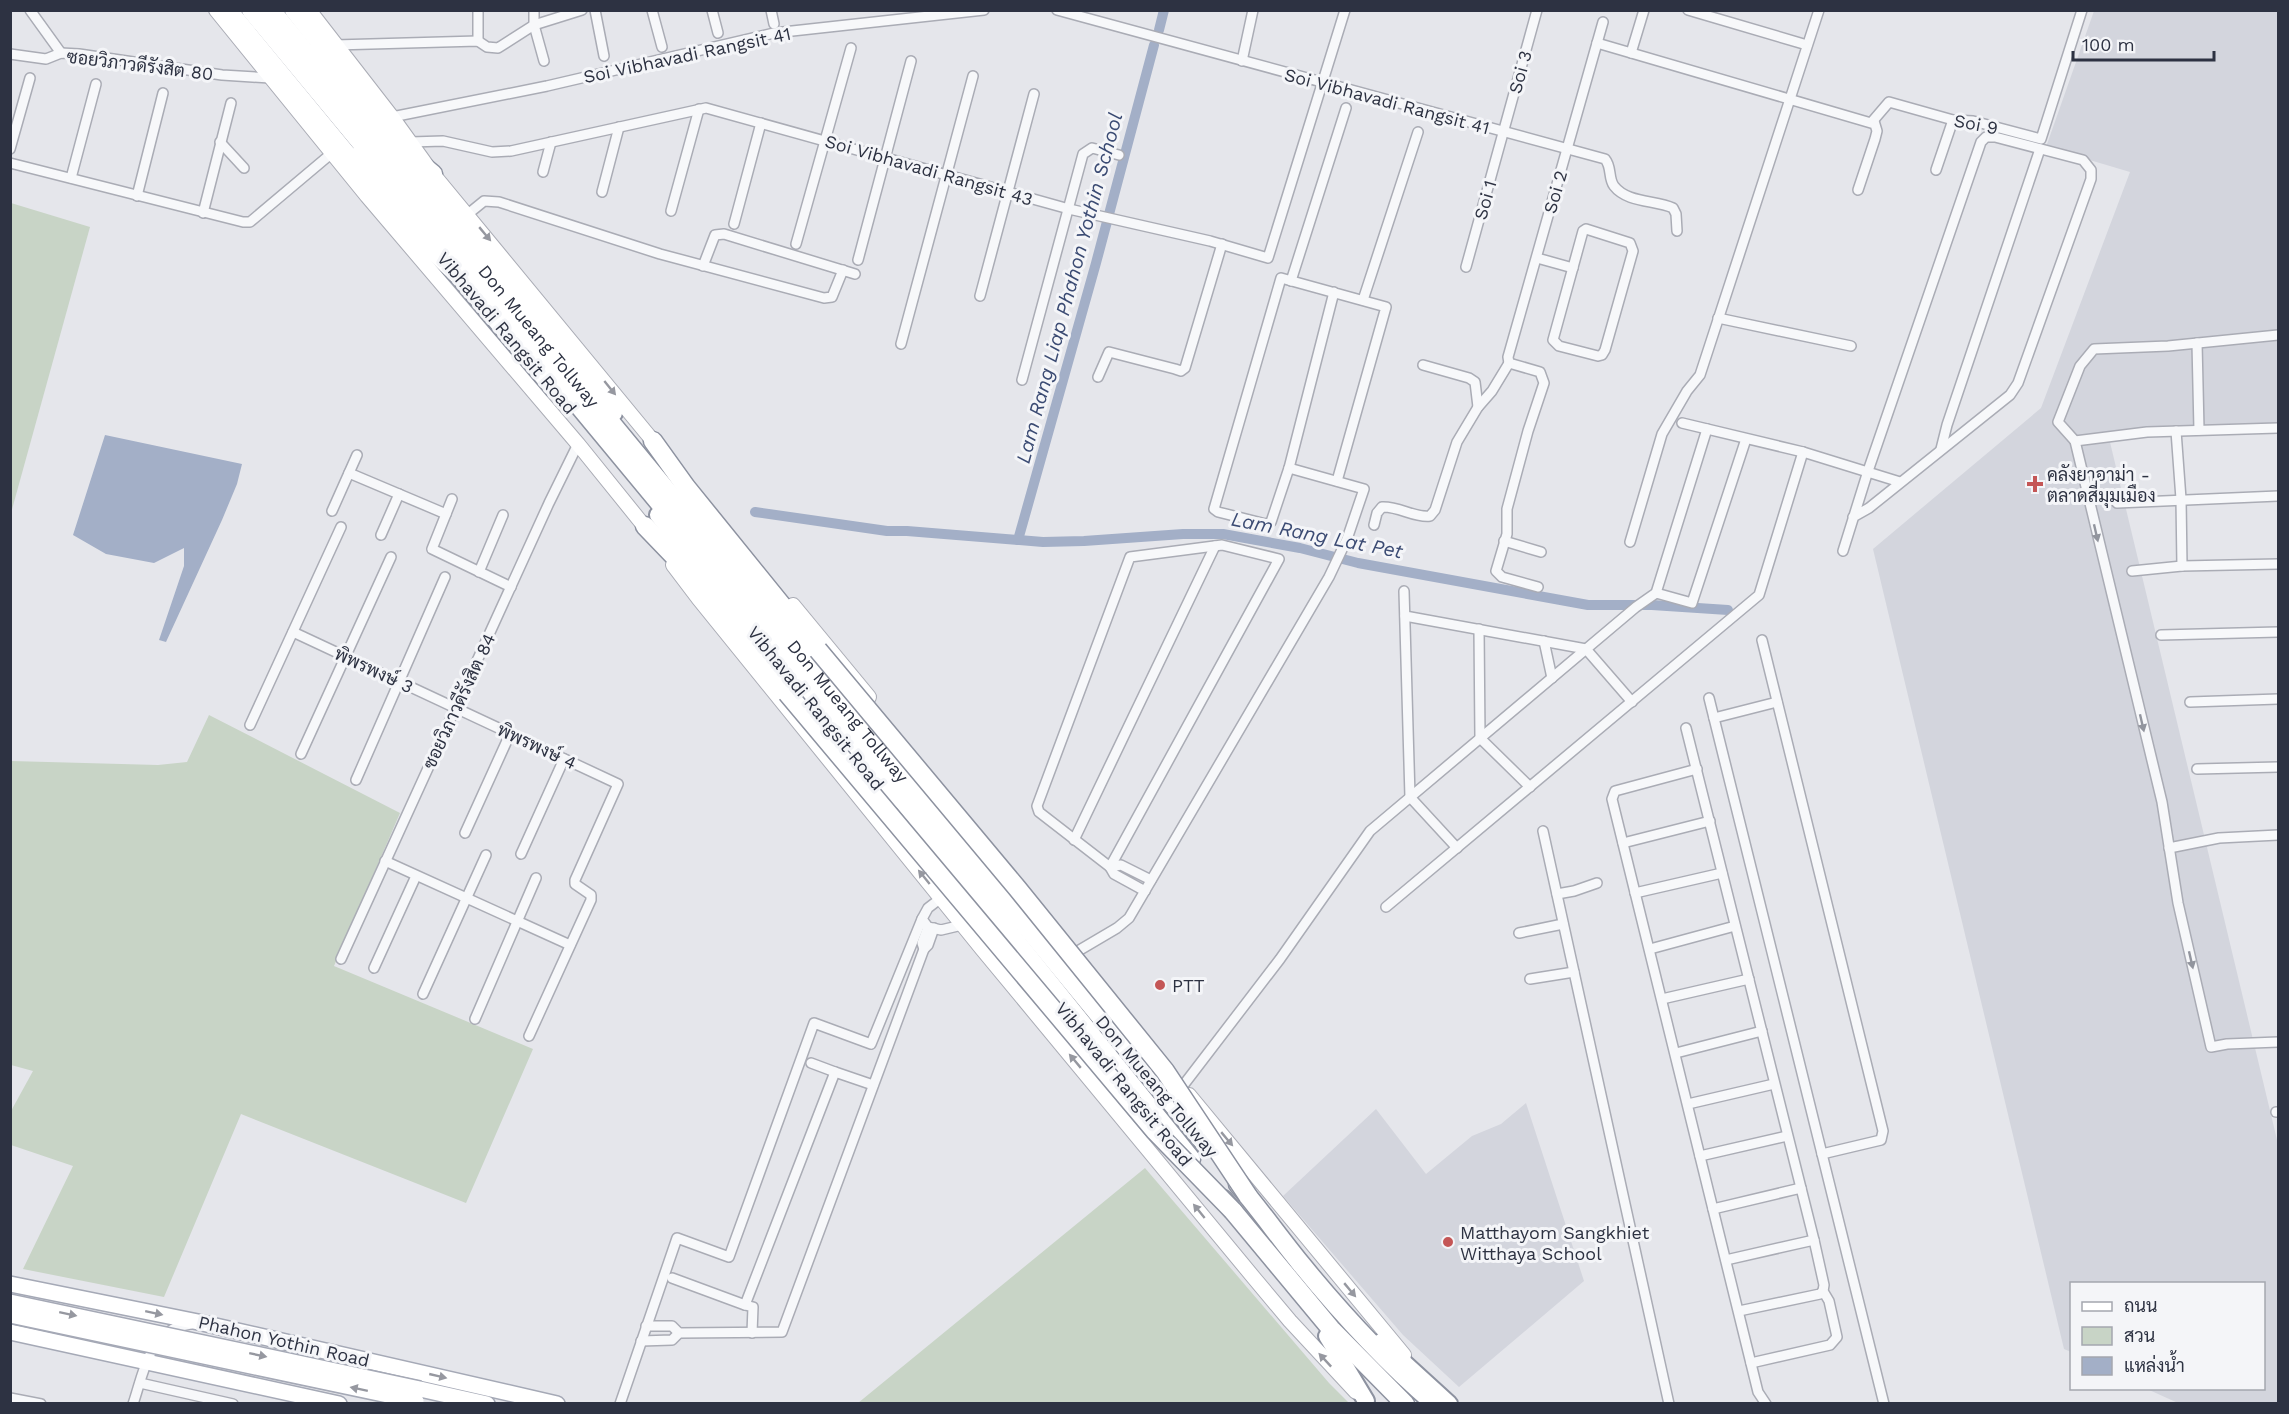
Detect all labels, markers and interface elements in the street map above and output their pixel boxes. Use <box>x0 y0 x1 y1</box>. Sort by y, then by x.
street label: Soi Vibhavadi Rangsit 41 <box>581 23 793 87</box>
scale bar <box>2073 24 2214 62</box>
text: 100 m <box>2082 34 2135 55</box>
street label: ซอยวิภาวดีรังสิต 80 <box>66 44 215 84</box>
street label: Soi 3 <box>1504 48 1536 96</box>
street label: Soi Vibhavadi Rangsit 41 <box>1282 63 1492 139</box>
street label: Soi 9 <box>1952 109 2000 139</box>
water label: Lam Rang Liap Phahon Yothin School <box>1011 110 1127 466</box>
street label: Soi Vibhavadi Rangsit 43 <box>823 130 1035 210</box>
street label: Soi 2 <box>1539 168 1571 216</box>
street label: Soi 1 <box>1469 178 1501 222</box>
one-way arrow <box>478 227 491 242</box>
street label: Vibhavadi Rangsit Road <box>433 248 581 418</box>
street label: Don Mueang Tollway <box>474 260 605 412</box>
one-way arrow <box>604 380 617 396</box>
place label: คลังยาอาม่า - ตลาดสี่มุมเมือง <box>2047 463 2156 508</box>
marker: คลังยาอาม่า - ตลาดสี่มุมเมือง <box>2028 477 2042 491</box>
water label: Lam Rang Lat Pet <box>1229 507 1406 564</box>
one-way arrow <box>2092 524 2102 542</box>
street label: Vibhavadi Rangsit Road <box>743 622 889 794</box>
street label: ซอยวิภาวดีรังสิต 84 <box>417 629 500 772</box>
street label: Don Mueang Tollway <box>783 635 914 787</box>
street label: พิพรพงษ์ 3 <box>331 641 418 697</box>
one-way arrow <box>2137 714 2147 732</box>
street label: พิพรพงษ์ 4 <box>494 717 581 773</box>
one-way arrow <box>919 870 931 885</box>
one-way arrow <box>2187 951 2196 970</box>
place label: PTT <box>1172 975 1205 996</box>
marker: PTT <box>1153 978 1167 992</box>
street label: Vibhavadi Rangsit Road <box>1051 998 1197 1170</box>
street label: Don Mueang Tollway <box>1092 1011 1223 1162</box>
one-way arrow <box>1069 1054 1082 1069</box>
one-way arrow <box>1220 1131 1233 1146</box>
one-way arrow <box>1193 1203 1206 1219</box>
place label: Matthayom Sangkhiet Witthaya School <box>1460 1222 1650 1264</box>
marker: Matthayom Sangkhiet Witthaya School <box>1441 1235 1455 1249</box>
one-way arrow <box>1344 1282 1357 1298</box>
legend <box>2070 1282 2265 1390</box>
text: ถนน <box>2124 1295 2157 1316</box>
one-way arrow <box>145 1309 164 1318</box>
one-way arrow <box>58 1310 77 1319</box>
street label: Phahon Yothin Road <box>196 1311 372 1371</box>
text: สวน <box>2124 1325 2155 1346</box>
one-way arrow <box>249 1350 268 1360</box>
text: แหล่งน้ำ <box>2124 1350 2185 1376</box>
one-way arrow <box>1318 1352 1332 1367</box>
one-way arrow <box>429 1372 448 1381</box>
one-way arrow <box>349 1383 368 1393</box>

